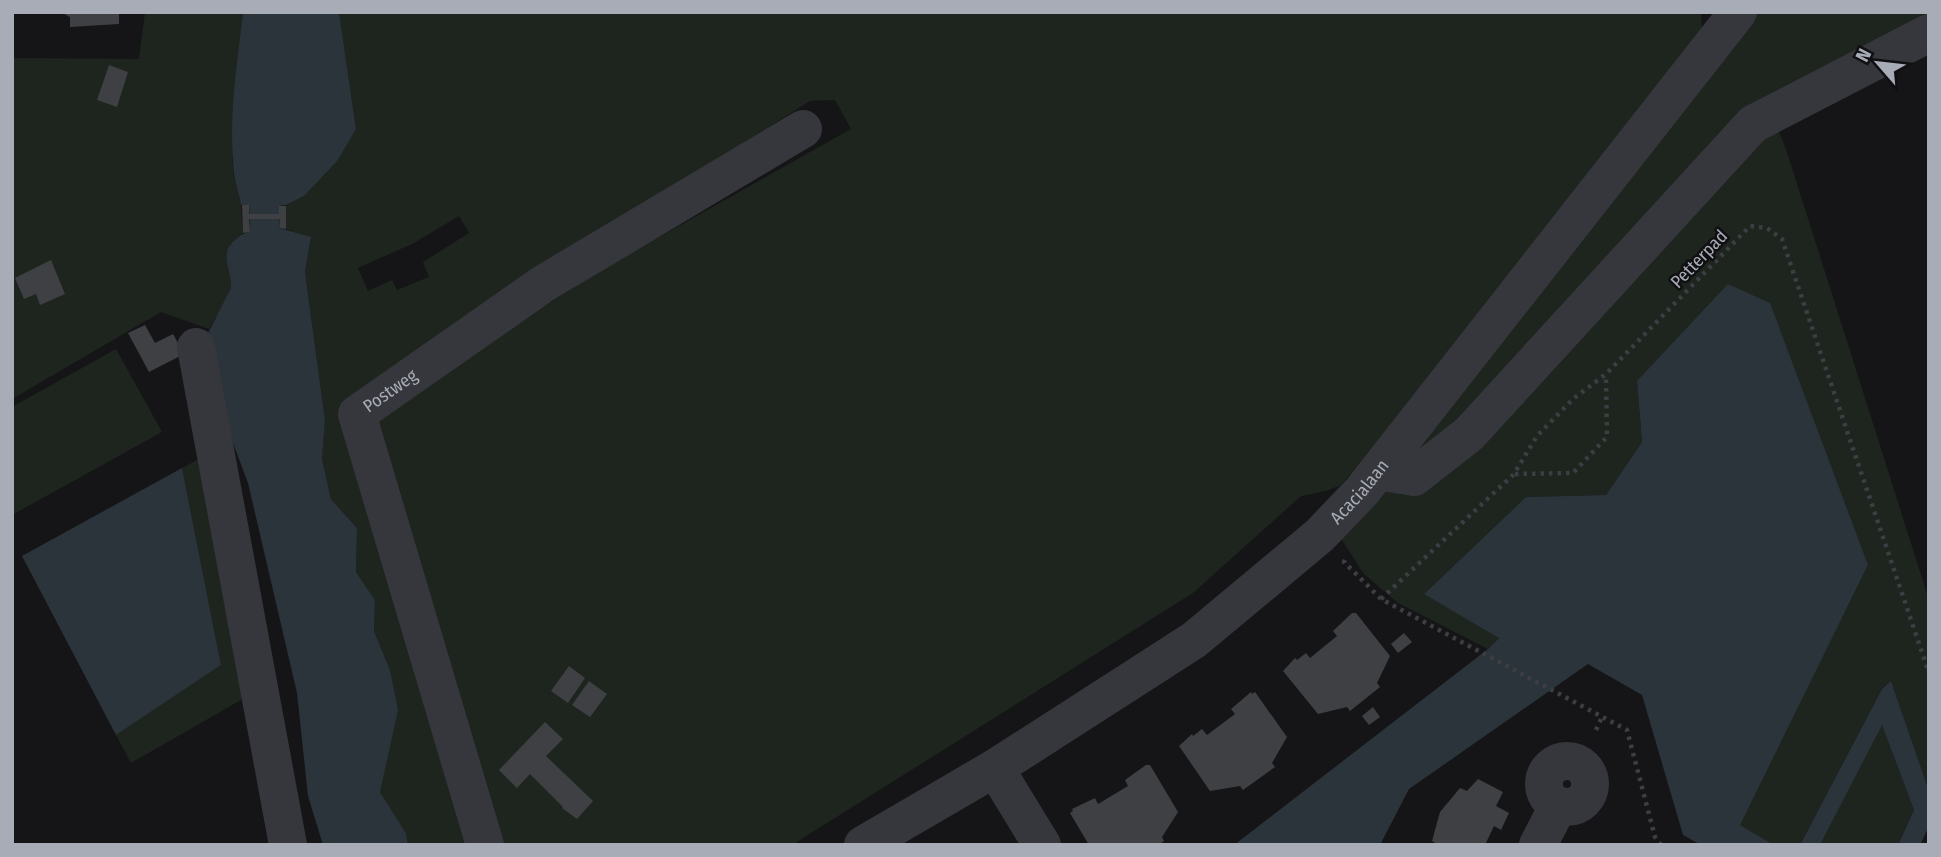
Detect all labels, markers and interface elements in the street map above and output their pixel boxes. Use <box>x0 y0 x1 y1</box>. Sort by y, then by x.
north arrow <box>1843 28 1913 98</box>
text: N <box>1851 45 1876 66</box>
street label: Petterpad <box>1666 225 1732 293</box>
street label: Postweg <box>359 364 422 417</box>
street label: Acacialaan <box>1325 455 1393 529</box>

